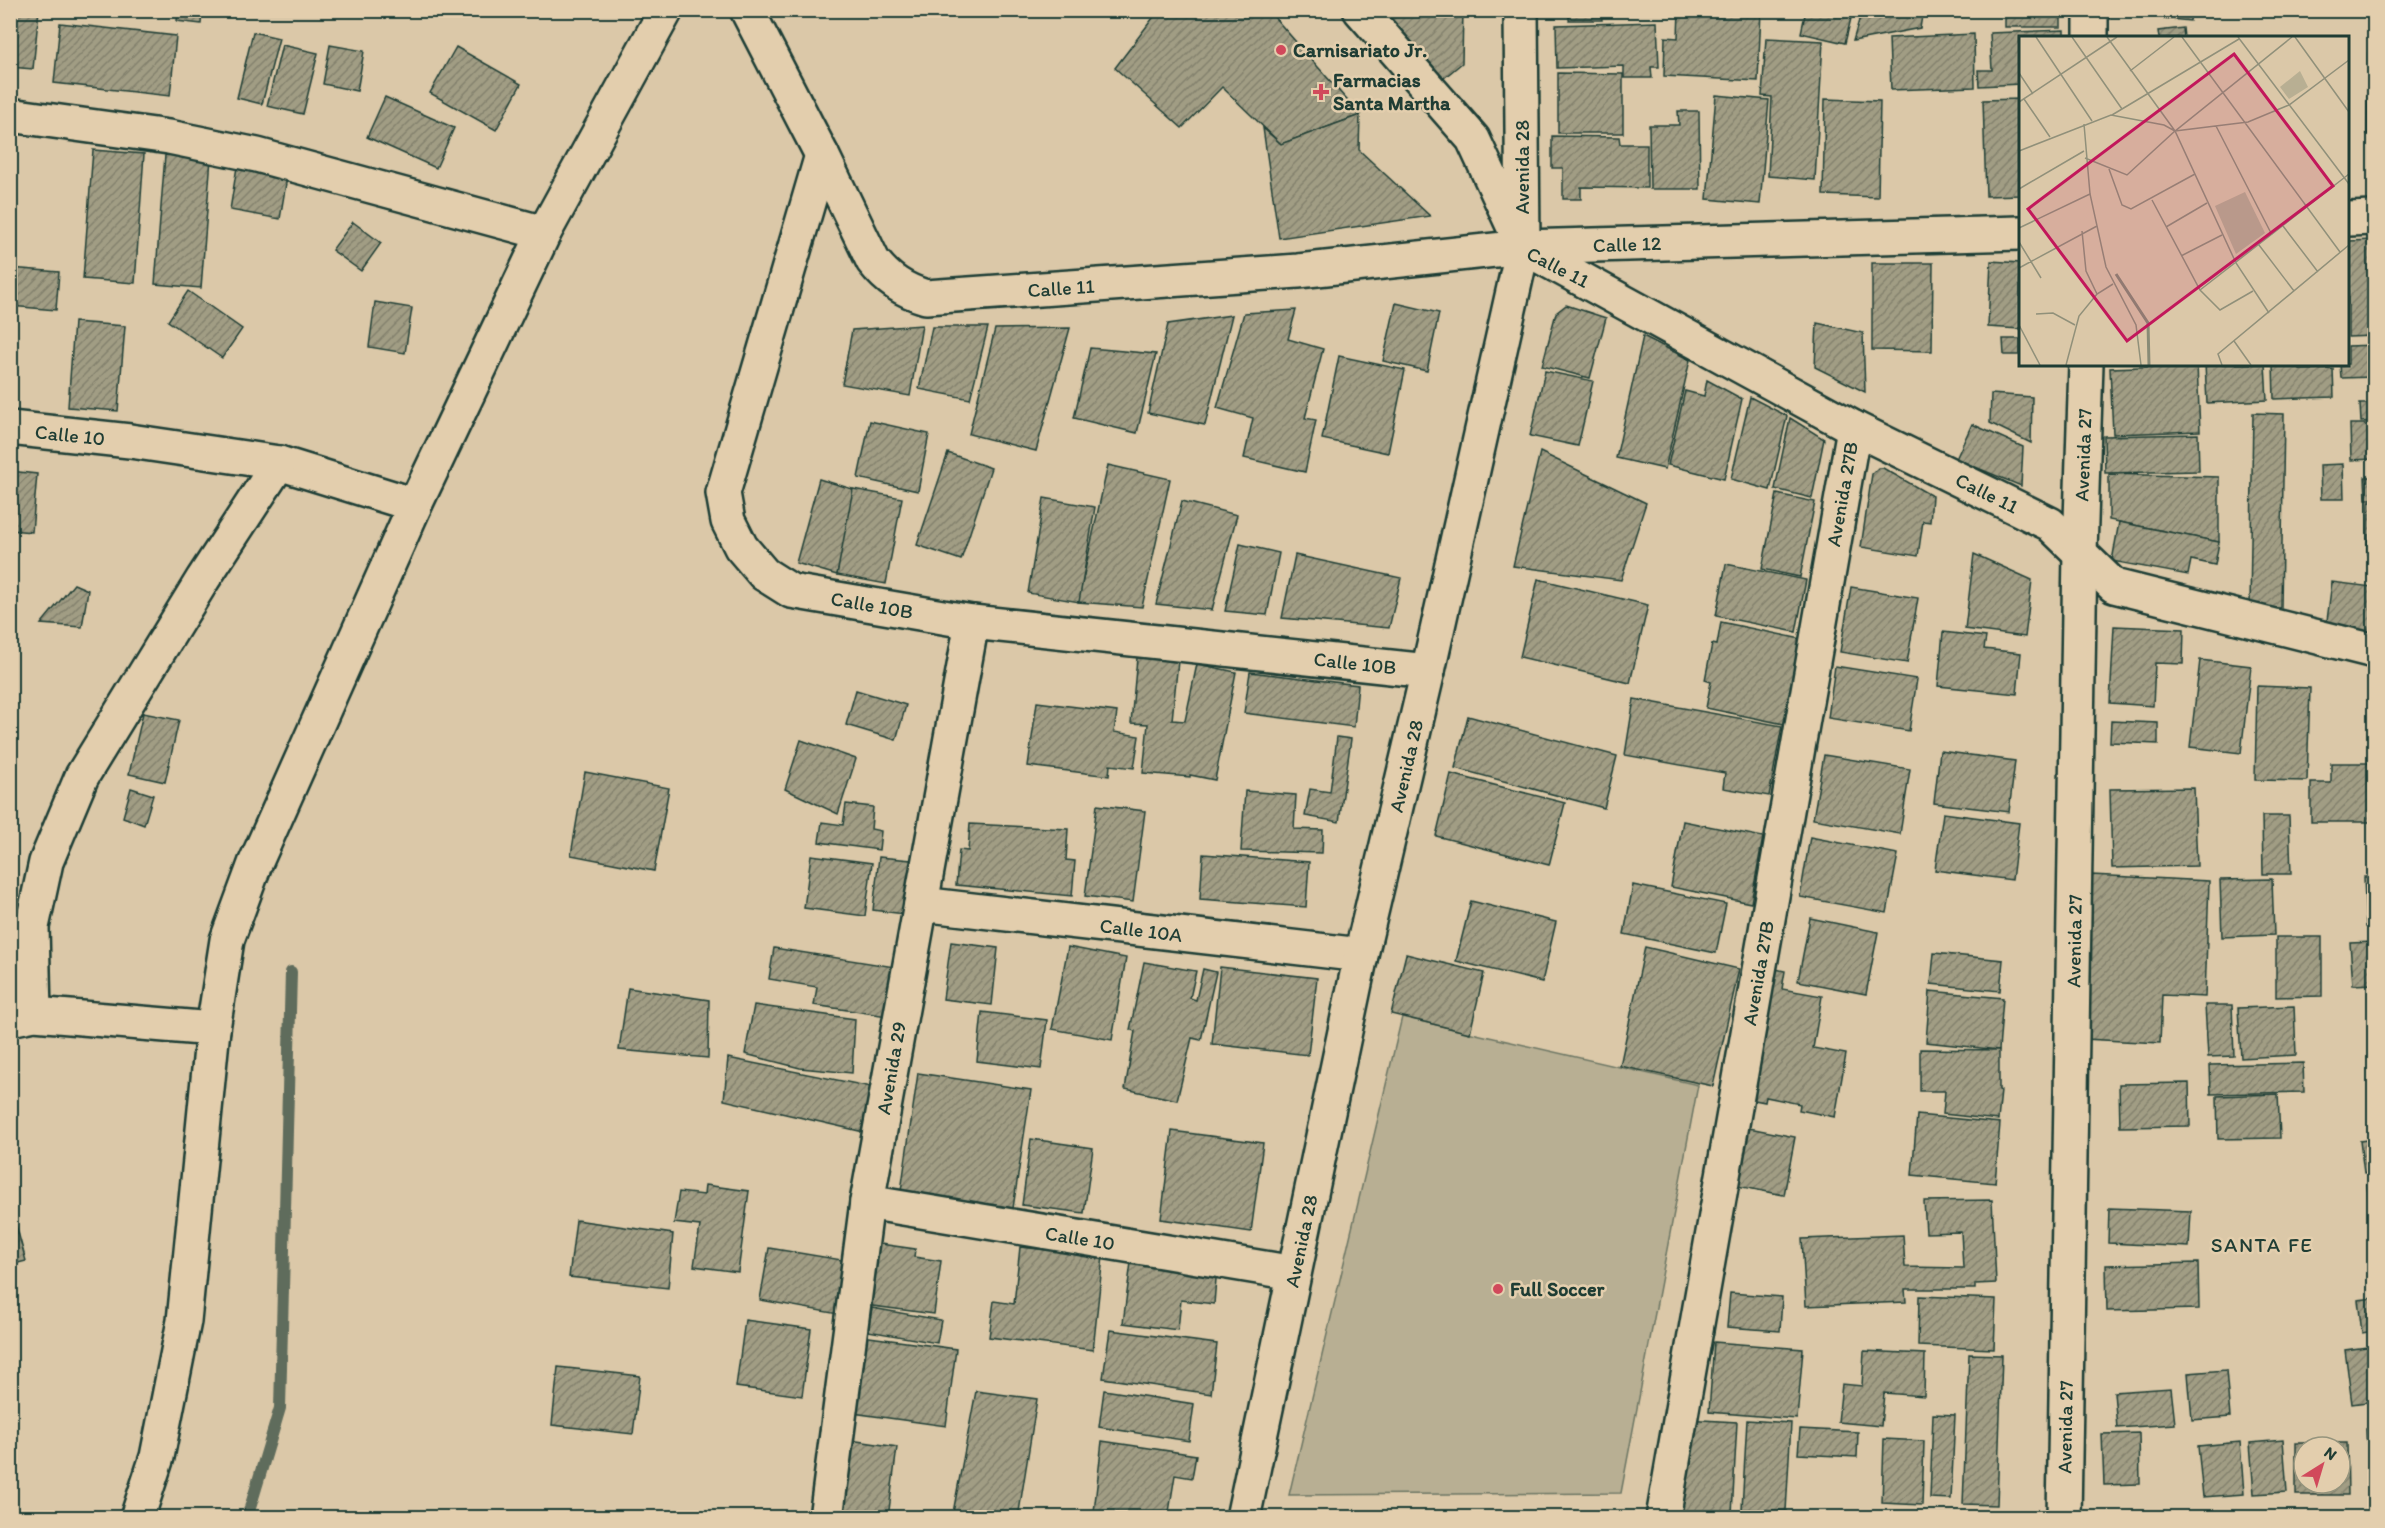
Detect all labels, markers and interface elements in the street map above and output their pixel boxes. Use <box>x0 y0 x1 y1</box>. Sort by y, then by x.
inset map <box>2019 36 2349 366</box>
place label: Carnisariato Jr. <box>1293 38 1427 62</box>
marker: Carnisariato Jr. <box>1274 43 1288 57</box>
place label: Farmacias Santa Martha <box>1333 68 1451 115</box>
marker: Farmacias Santa Martha <box>1314 85 1328 99</box>
street label: Avenida 28 <box>1510 120 1534 214</box>
street label: Calle 12 <box>1592 231 1662 257</box>
street label: Calle 11 <box>1523 241 1593 293</box>
street label: Calle 11 <box>1027 274 1095 302</box>
street label: Avenida 27 <box>2069 408 2097 502</box>
street label: Calle 10 <box>34 419 106 451</box>
street label: Avenida 27B <box>1821 440 1863 548</box>
street label: Calle 11 <box>1952 467 2022 519</box>
street label: Calle 10B <box>829 586 915 624</box>
street label: Calle 10B <box>1312 647 1398 679</box>
street label: Avenida 28 <box>1384 717 1428 815</box>
street label: Avenida 27 <box>2061 894 2087 988</box>
street label: Calle 10A <box>1098 913 1184 947</box>
street label: Avenida 27B <box>1737 919 1779 1027</box>
street label: Avenida 29 <box>871 1020 911 1116</box>
street label: Avenida 28 <box>1279 1192 1323 1290</box>
street label: Calle 10 <box>1043 1221 1117 1255</box>
district label: SANTA FE <box>2211 1232 2313 1257</box>
place label: Full Soccer <box>1510 1277 1605 1301</box>
marker: Full Soccer <box>1491 1282 1505 1296</box>
street label: Avenida 27 <box>2052 1380 2078 1474</box>
north arrow <box>2292 1435 2352 1495</box>
text: N <box>2321 1443 2341 1464</box>

